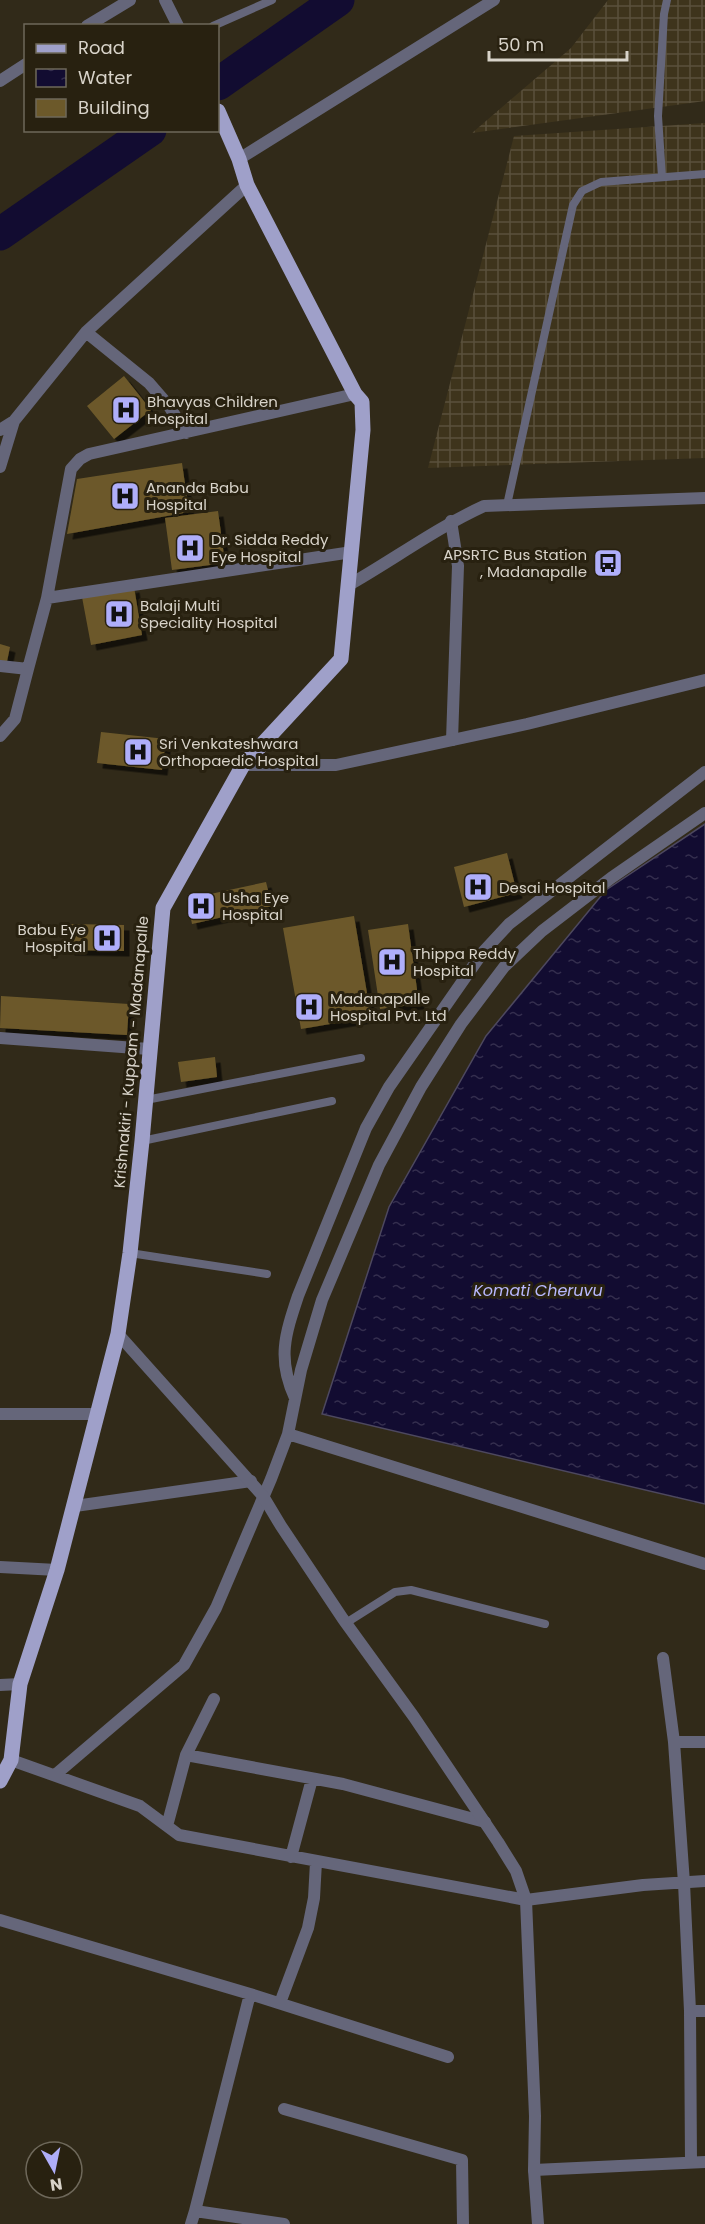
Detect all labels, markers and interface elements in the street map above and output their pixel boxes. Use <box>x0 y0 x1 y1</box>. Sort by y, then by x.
legend <box>24 24 219 132</box>
scale bar <box>489 24 627 62</box>
text: 50 m <box>498 32 544 57</box>
text: Road <box>78 35 125 60</box>
text: Water <box>78 65 132 90</box>
text: Building <box>78 95 150 120</box>
place label: Bhavyas Children Hospital <box>147 391 278 429</box>
hospital icon: Bhavyas Children Hospital <box>110 394 142 426</box>
place label: Ananda Babu Hospital <box>146 477 249 515</box>
hospital icon: Ananda Babu Hospital <box>109 480 141 512</box>
place label: Dr. Sidda Reddy Eye Hospital <box>211 529 329 567</box>
hospital icon: Dr. Sidda Reddy Eye Hospital <box>174 532 206 564</box>
place label: APSRTC Bus Station , Madanapalle <box>443 544 587 582</box>
bus stop icon: APSRTC Bus Station , Madanapalle <box>592 547 624 579</box>
place label: Balaji Multi Speciality Hospital <box>140 595 277 633</box>
hospital icon: Balaji Multi Speciality Hospital <box>103 598 135 630</box>
place label: Sri Venkateshwara Orthopaedic Hospital <box>159 733 319 771</box>
hospital icon: Sri Venkateshwara Orthopaedic Hospital <box>122 736 154 768</box>
hospital icon: Desai Hospital <box>462 871 494 903</box>
place label: Desai Hospital <box>499 877 606 898</box>
place label: Usha Eye Hospital <box>222 887 289 925</box>
hospital icon: Usha Eye Hospital <box>185 890 217 922</box>
street label: Krishnakiri - Kuppam - Madanapalle <box>109 915 153 1189</box>
place label: Babu Eye Hospital <box>17 919 86 957</box>
hospital icon: Babu Eye Hospital <box>91 922 123 954</box>
place label: Thippa Reddy Hospital <box>413 943 517 981</box>
hospital icon: Thippa Reddy Hospital <box>376 946 408 978</box>
place label: Madanapalle Hospital Pvt. Ltd <box>330 988 447 1026</box>
hospital icon: Madanapalle Hospital Pvt. Ltd <box>293 991 325 1023</box>
water label: Komati Cheruvu <box>473 1279 603 1302</box>
north arrow <box>24 2140 84 2200</box>
text: N <box>49 2172 64 2197</box>

